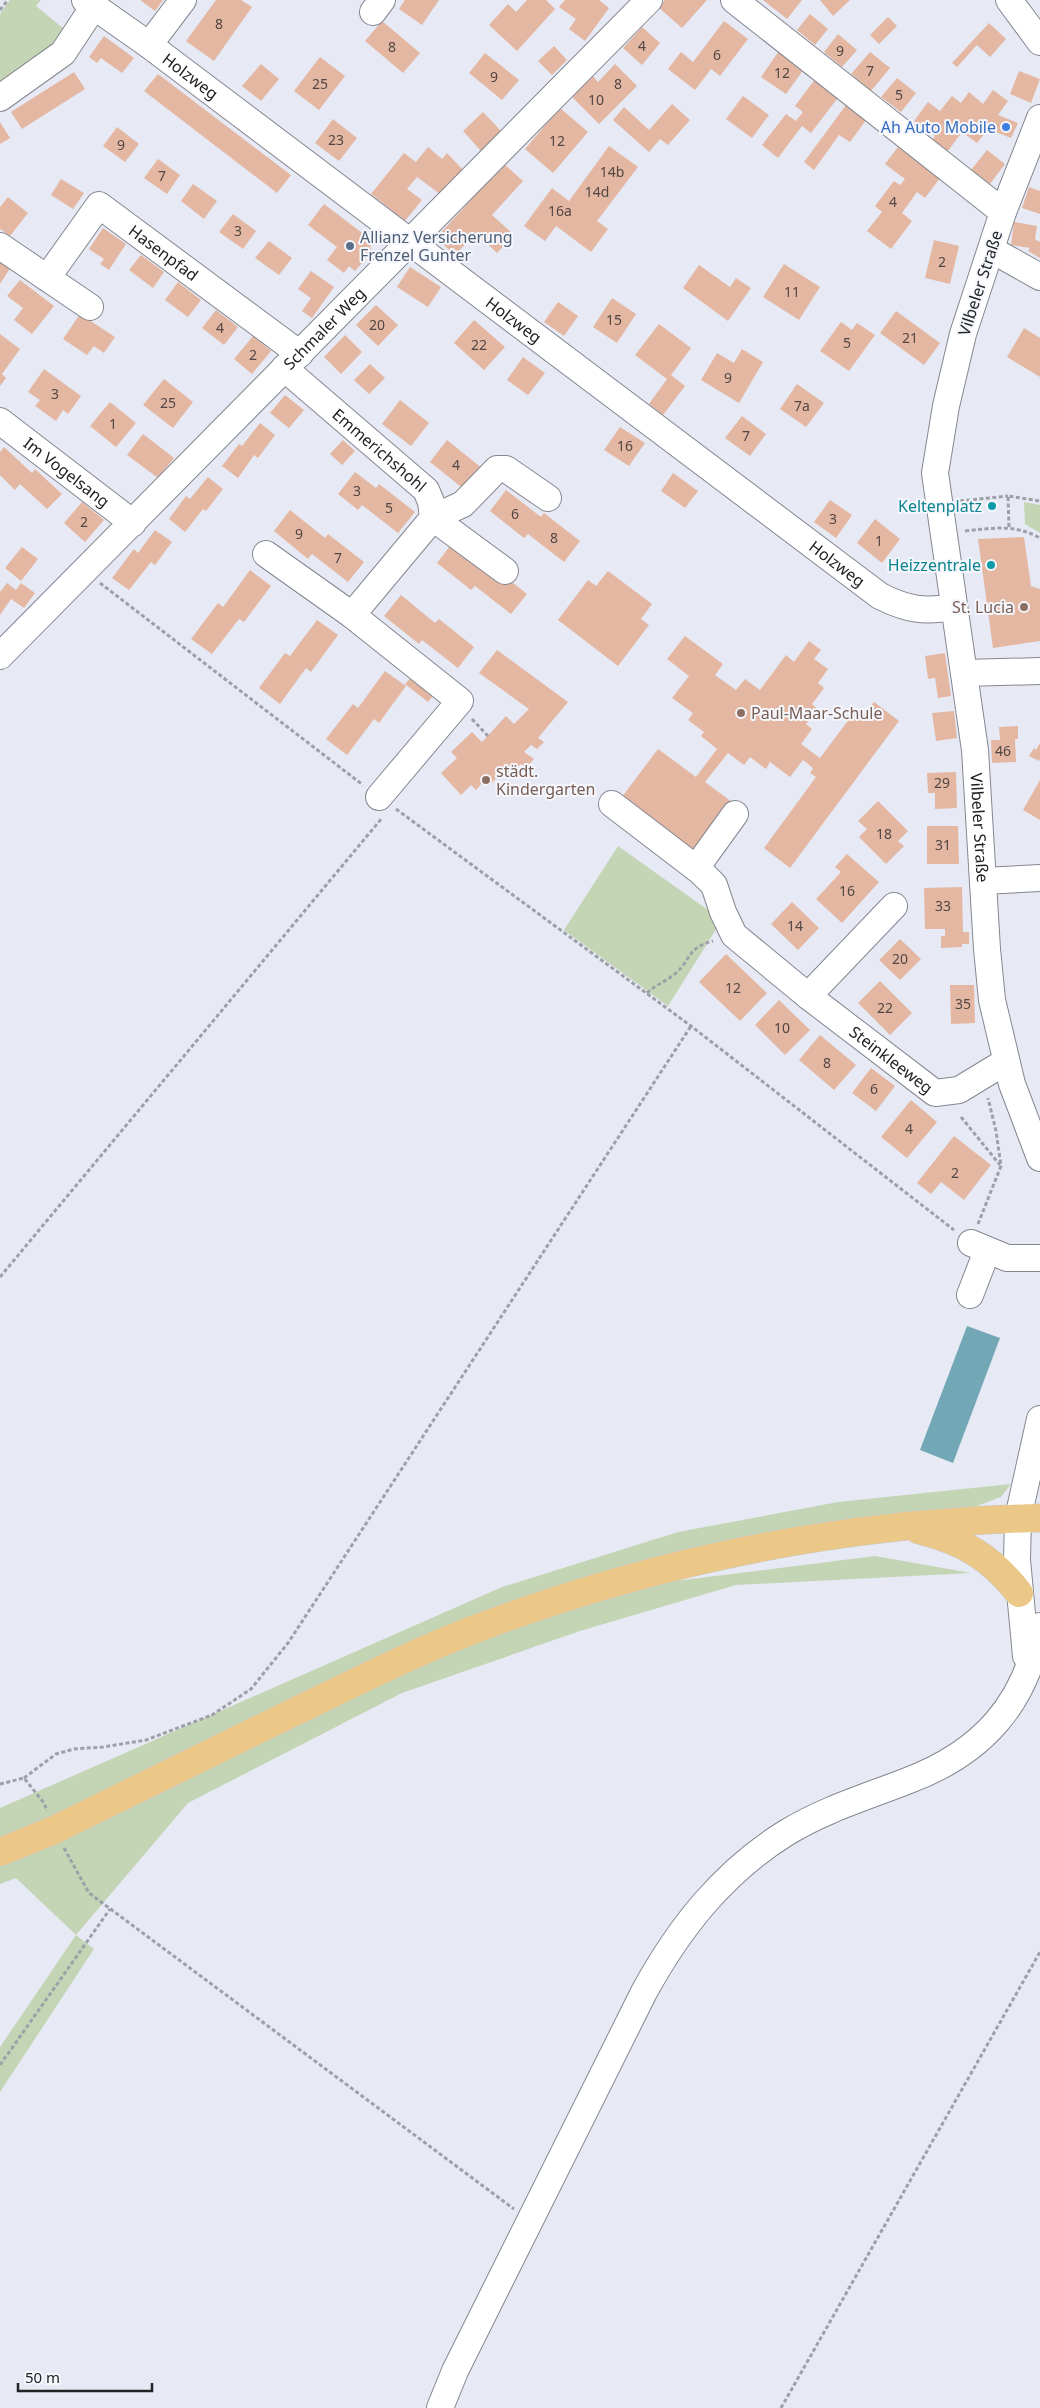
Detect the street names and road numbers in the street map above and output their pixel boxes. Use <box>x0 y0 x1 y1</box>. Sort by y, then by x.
street label: Holzweg <box>158 48 223 104</box>
street label: Hasenpfad <box>124 220 203 286</box>
street label: Vilbeler Straße <box>953 227 1007 339</box>
street label: Schmaler Weg <box>279 282 370 374</box>
street label: Holzweg <box>481 292 546 348</box>
street label: Emmerichshohl <box>328 403 431 497</box>
street label: Im Vogelsang <box>19 432 114 512</box>
street label: Holzweg <box>805 535 870 592</box>
street label: Vilbeler Straße <box>965 772 994 883</box>
street label: Steinkleeweg <box>845 1021 937 1099</box>

